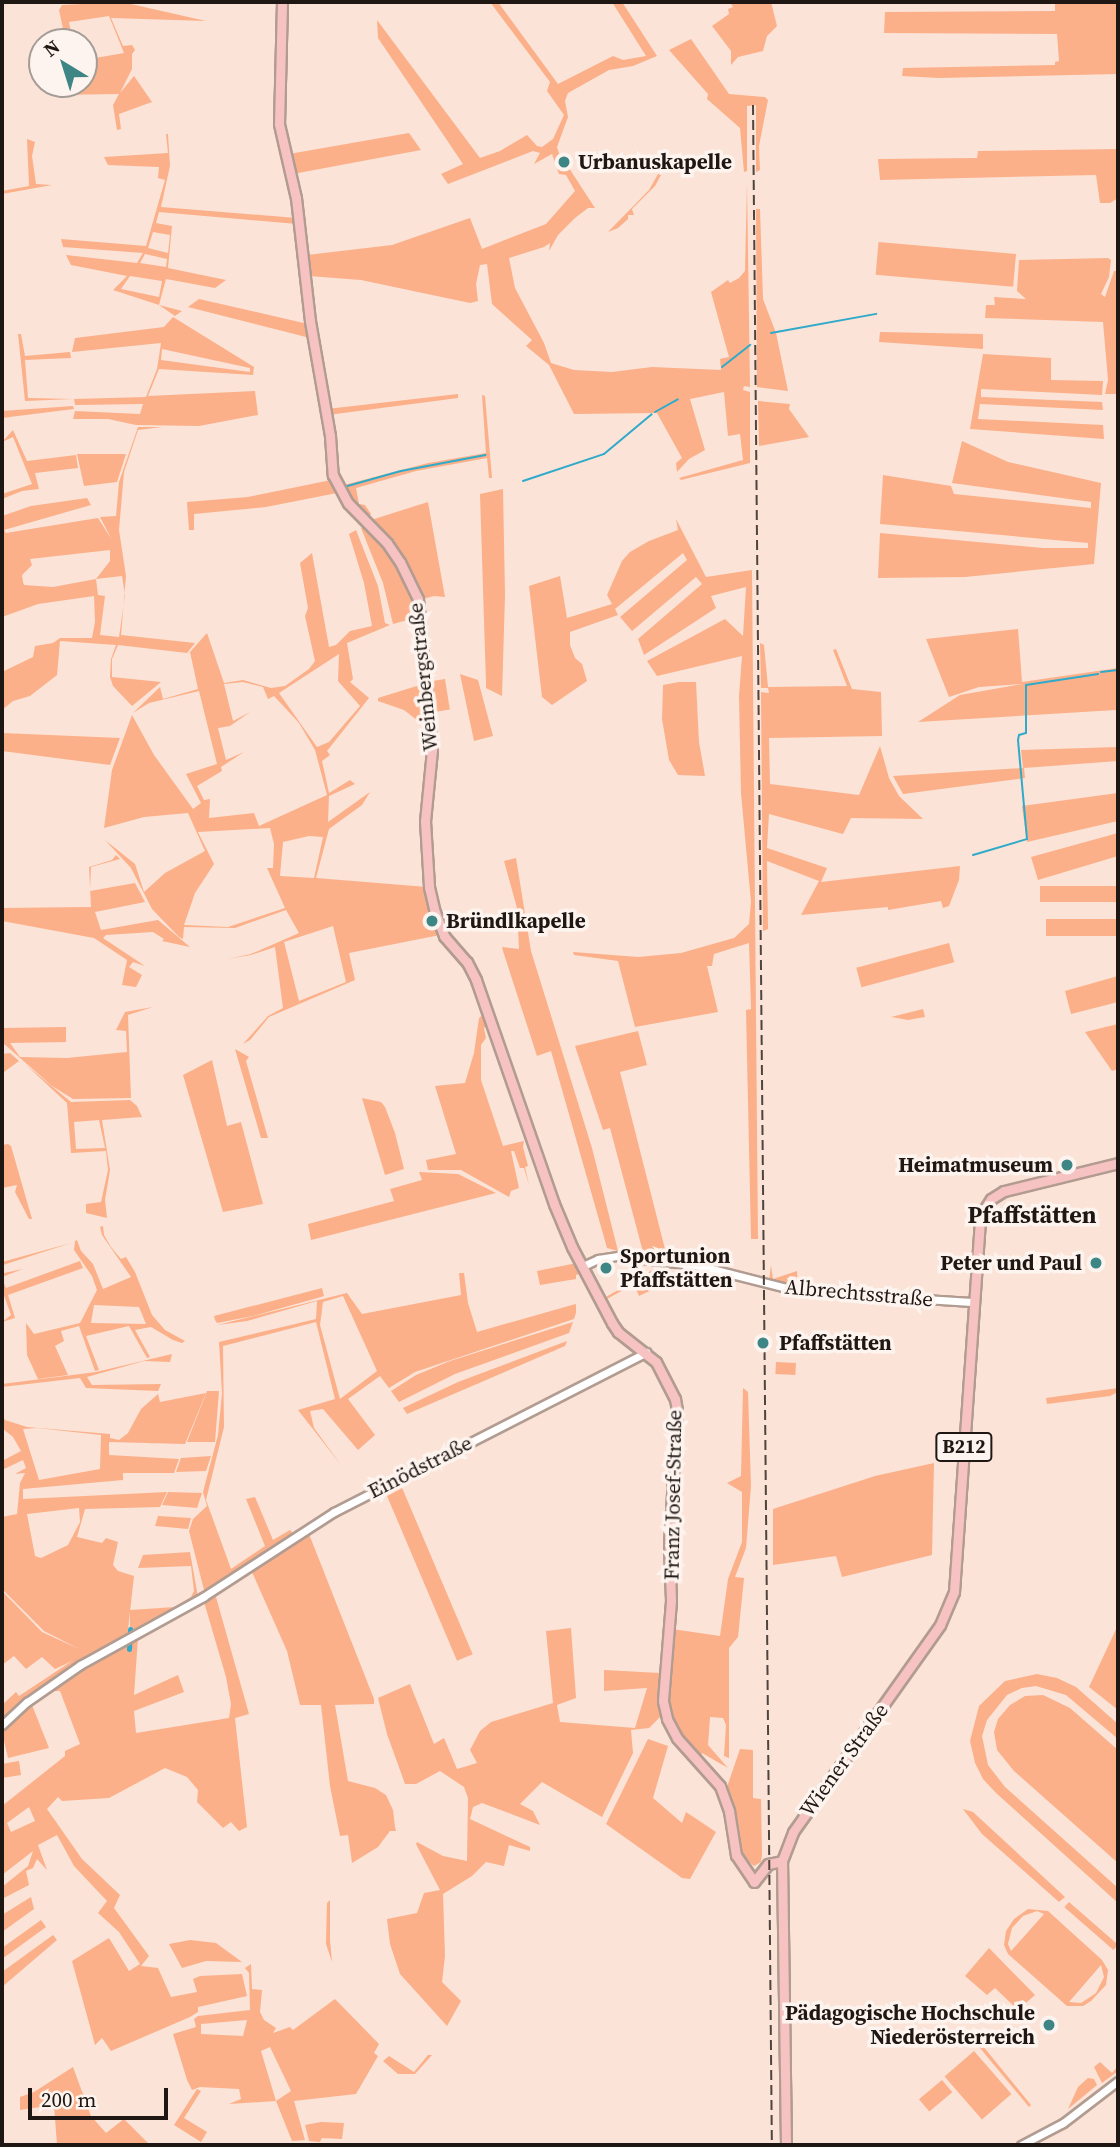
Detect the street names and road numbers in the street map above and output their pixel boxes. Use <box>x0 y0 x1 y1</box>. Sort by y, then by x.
street label: Weinbergstraße <box>403 601 443 753</box>
street label: Albrechtsstraße <box>784 1274 934 1312</box>
street label: Franz Josef-Straße <box>659 1410 687 1580</box>
street label: Einödstraße <box>364 1430 476 1504</box>
road number: B212 <box>934 1432 994 1462</box>
street label: Wiener Straße <box>794 1698 894 1822</box>

